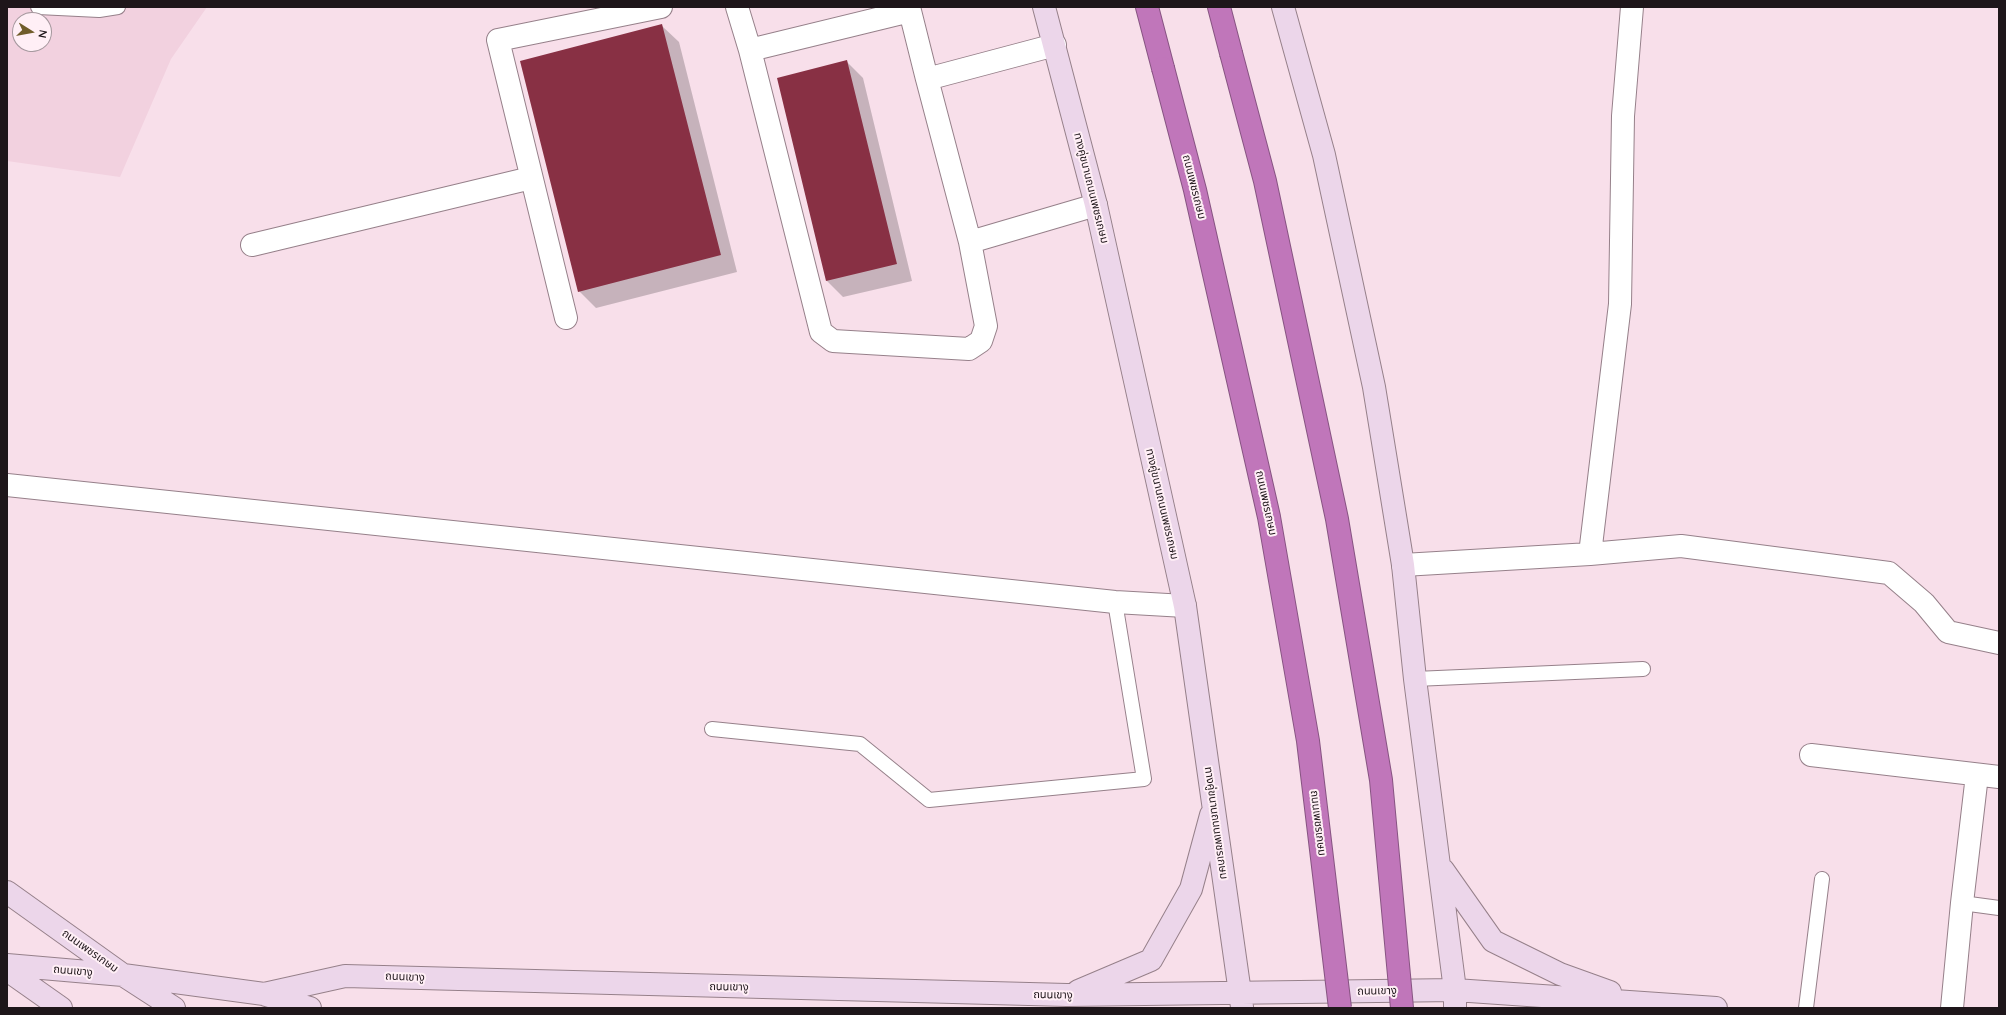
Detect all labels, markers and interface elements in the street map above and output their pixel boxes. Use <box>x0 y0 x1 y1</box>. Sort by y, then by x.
north arrow <box>12 12 52 52</box>
text: N <box>35 29 50 39</box>
street label: ทางคู่ขนานถนนเพชรเกษม <box>1071 131 1111 245</box>
street label: ถนนเพชรเกษม <box>1180 153 1208 221</box>
street label: ทางคู่ขนานถนนเพชรเกษม <box>1143 447 1181 561</box>
street label: ถนนเพชรเกษม <box>1253 469 1279 537</box>
street label: ทางคู่ขนานถนนเพชรเกษม <box>1202 766 1230 880</box>
street label: ถนนเพชรเกษม <box>1307 790 1329 856</box>
street label: ถนนเพชรเกษม <box>59 927 121 975</box>
street label: ถนนเขางู <box>53 963 93 979</box>
street label: ถนนเขางู <box>385 970 425 984</box>
street label: ถนนเขางู <box>709 980 749 994</box>
street label: ถนนเขางู <box>1357 984 1397 998</box>
street label: ถนนเขางู <box>1033 988 1073 1002</box>

